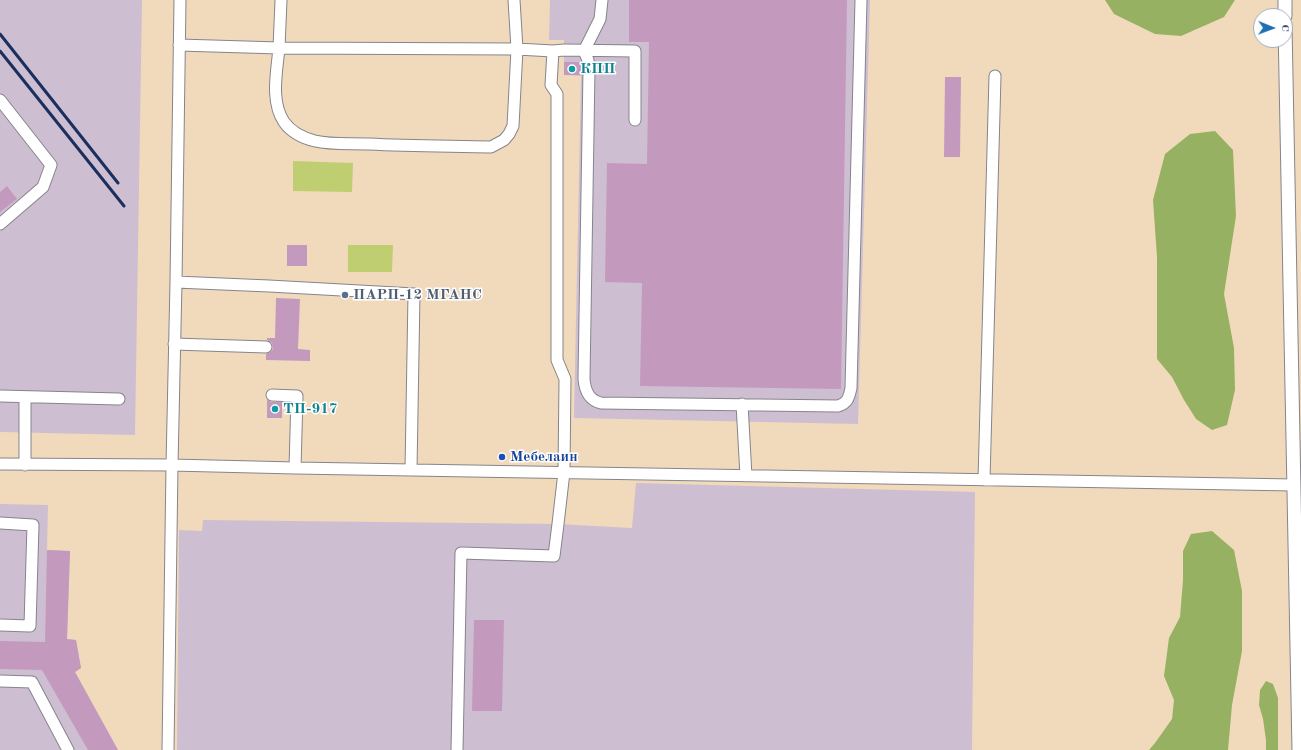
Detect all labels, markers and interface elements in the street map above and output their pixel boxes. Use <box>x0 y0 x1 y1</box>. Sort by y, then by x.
north arrow <box>1253 8 1293 48</box>
text: С <box>1279 24 1290 32</box>
place label: КПП <box>580 60 615 78</box>
marker: КПП <box>567 64 577 74</box>
place label: ПАРП-12 МГАНС <box>353 286 482 304</box>
marker: ПАРП-12 МГАНС <box>340 290 350 300</box>
place label: ТП-917 <box>283 400 338 418</box>
marker: ТП-917 <box>270 404 280 414</box>
place label: Мебелаин <box>510 448 578 466</box>
marker: Мебелаин <box>497 452 507 462</box>

